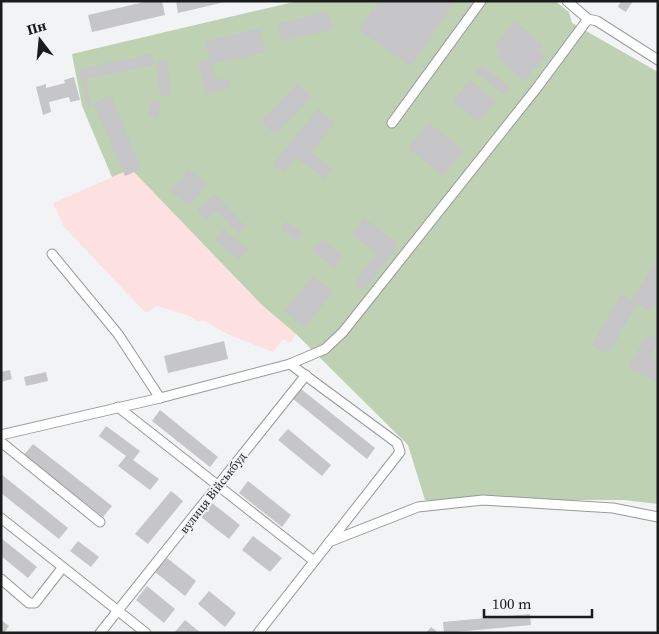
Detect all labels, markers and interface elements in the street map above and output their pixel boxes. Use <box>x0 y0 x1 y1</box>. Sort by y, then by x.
north arrow <box>15 15 65 65</box>
text: Пн <box>24 15 49 40</box>
street label: вулиця Військбуд <box>176 449 250 537</box>
scale bar <box>484 586 592 618</box>
text: 100 m <box>492 593 532 614</box>

